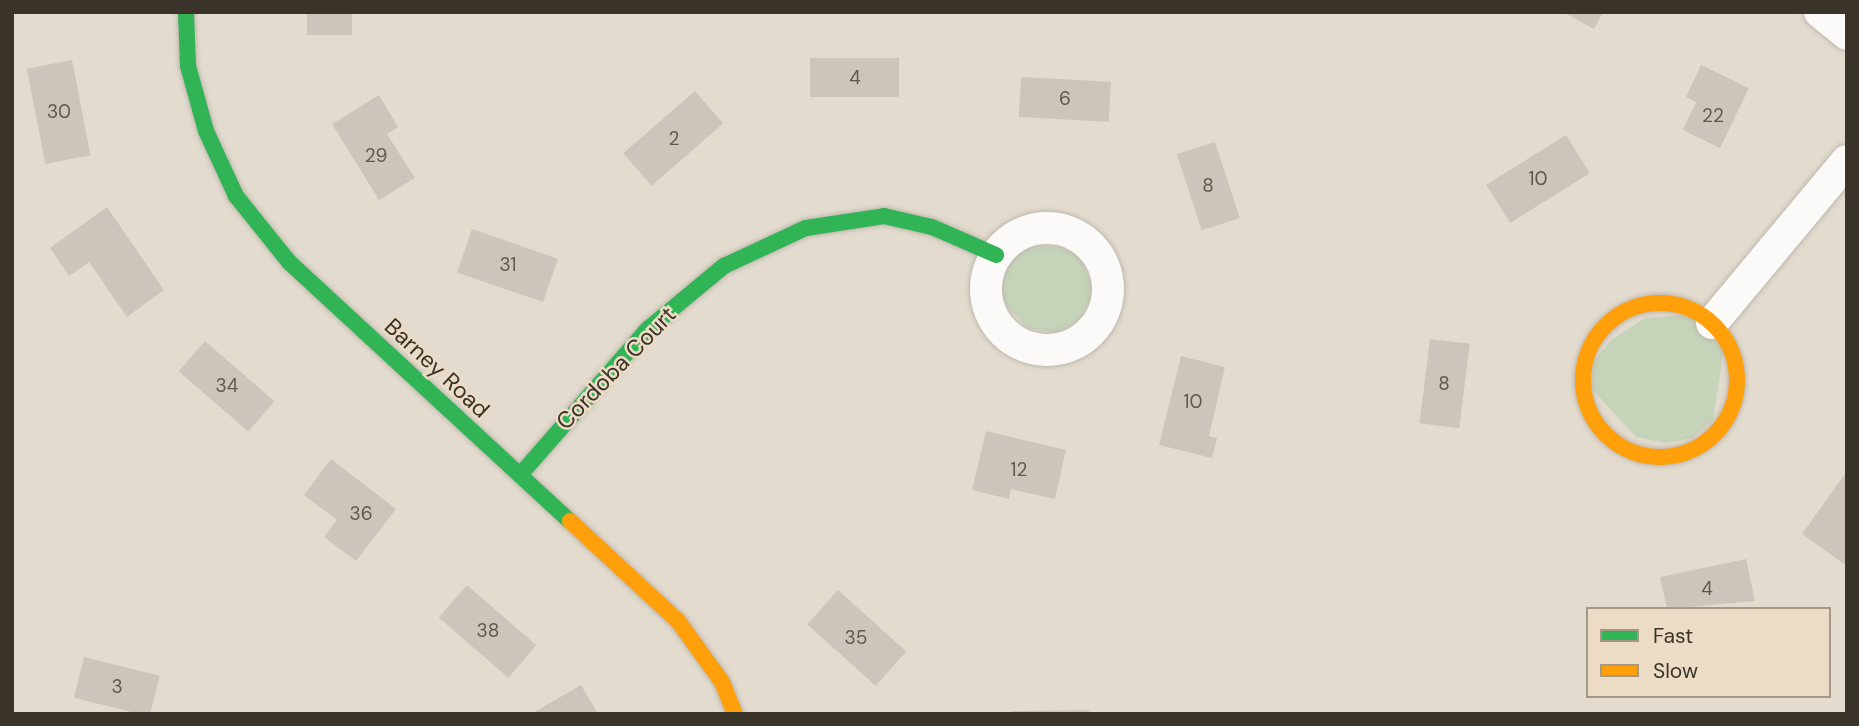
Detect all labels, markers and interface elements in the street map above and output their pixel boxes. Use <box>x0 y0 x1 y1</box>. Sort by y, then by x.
house number: 4 <box>849 67 861 89</box>
house number: 6 <box>1059 88 1071 110</box>
house number: 30 <box>47 101 71 123</box>
house number: 22 <box>1702 105 1724 127</box>
house number: 2 <box>669 128 679 150</box>
house number: 29 <box>365 145 387 167</box>
house number: 10 <box>1529 168 1547 190</box>
house number: 8 <box>1202 175 1214 197</box>
house number: 31 <box>500 254 516 276</box>
street label: Cordoba Court <box>550 301 682 435</box>
street label: Barney Road <box>379 313 495 423</box>
house number: 8 <box>1438 373 1450 395</box>
house number: 34 <box>216 375 238 397</box>
house number: 10 <box>1184 391 1202 413</box>
house number: 12 <box>1011 459 1027 481</box>
house number: 36 <box>349 503 373 525</box>
house number: 4 <box>1701 578 1713 600</box>
legend <box>1586 607 1831 698</box>
house number: 38 <box>477 620 499 642</box>
text: Fast <box>1653 622 1693 650</box>
house number: 35 <box>845 627 867 649</box>
text: Slow <box>1653 657 1698 685</box>
house number: 3 <box>111 676 123 698</box>

